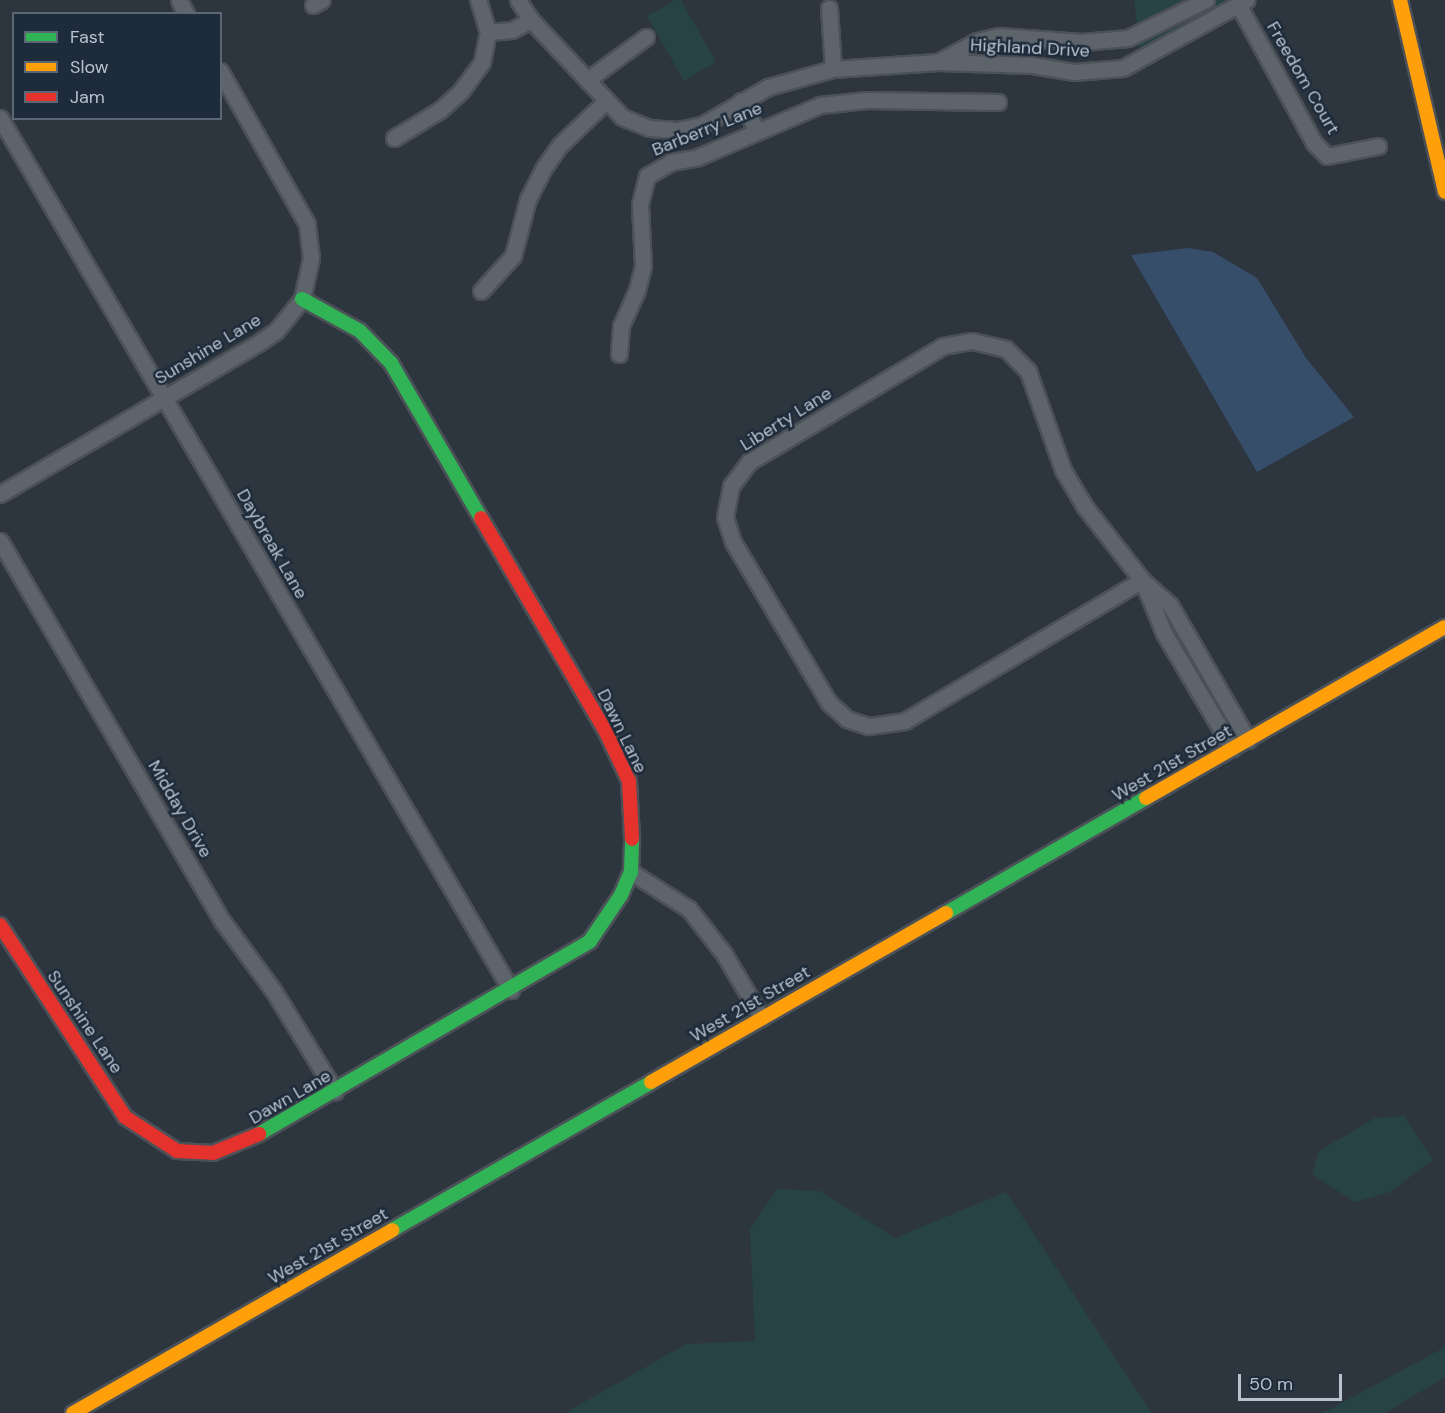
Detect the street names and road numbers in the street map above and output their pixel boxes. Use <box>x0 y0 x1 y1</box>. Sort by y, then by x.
street label: Freedom Court <box>1262 18 1344 138</box>
street label: Highland Drive <box>970 34 1090 62</box>
street label: Barberry Lane <box>649 97 765 161</box>
street label: Sunshine Lane <box>151 309 265 389</box>
street label: Liberty Lane <box>736 382 836 456</box>
street label: Daybreak Lane <box>232 485 312 603</box>
street label: Dawn Lane <box>592 686 652 776</box>
street label: West 21st Street <box>1108 720 1236 806</box>
street label: Midday Drive <box>143 756 217 862</box>
street label: West 21st Street <box>686 961 814 1047</box>
street label: Sunshine Lane <box>43 966 127 1078</box>
street label: Dawn Lane <box>245 1065 335 1129</box>
street label: West 21st Street <box>264 1203 392 1289</box>

